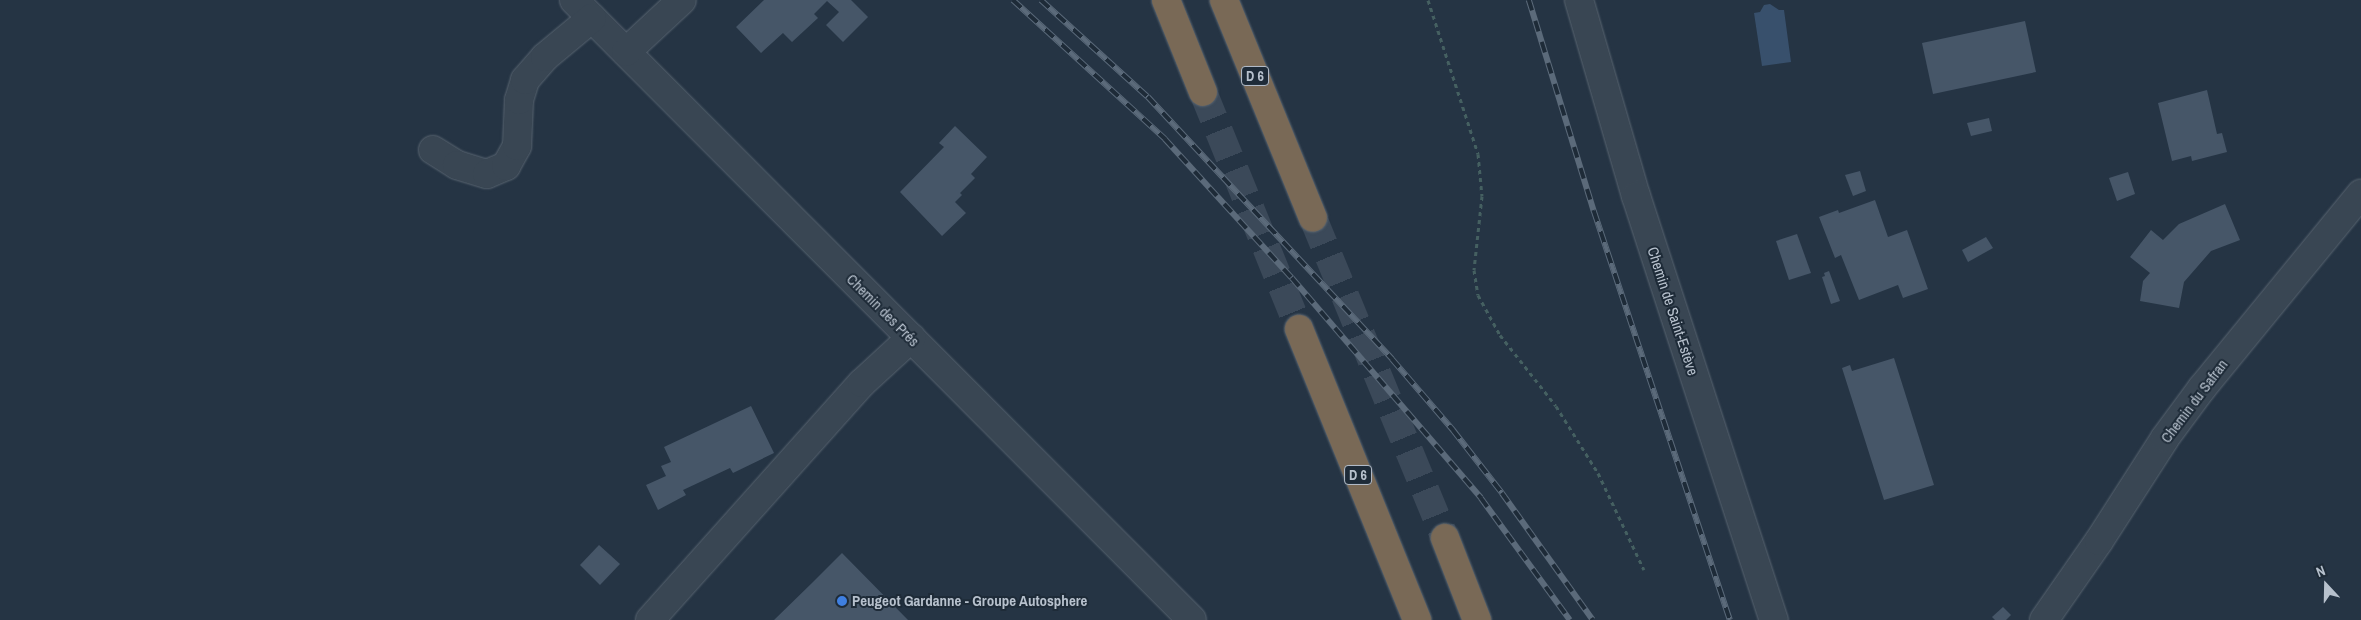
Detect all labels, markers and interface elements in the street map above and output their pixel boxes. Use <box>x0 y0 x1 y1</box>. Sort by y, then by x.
road number: D 6 <box>1240 64 1270 88</box>
street label: Chemin de Saint-Estève <box>1644 244 1702 378</box>
street label: Chemin des Prés <box>843 270 923 350</box>
street label: Chemin du Safran <box>2157 356 2231 446</box>
road number: D 6 <box>1343 464 1373 486</box>
north arrow <box>2301 560 2351 610</box>
text: N <box>2314 561 2328 581</box>
place label: Peugeot Gardanne - Groupe Autosphere <box>852 592 1088 610</box>
marker: Peugeot Gardanne - Groupe Autosphere <box>836 595 848 607</box>

